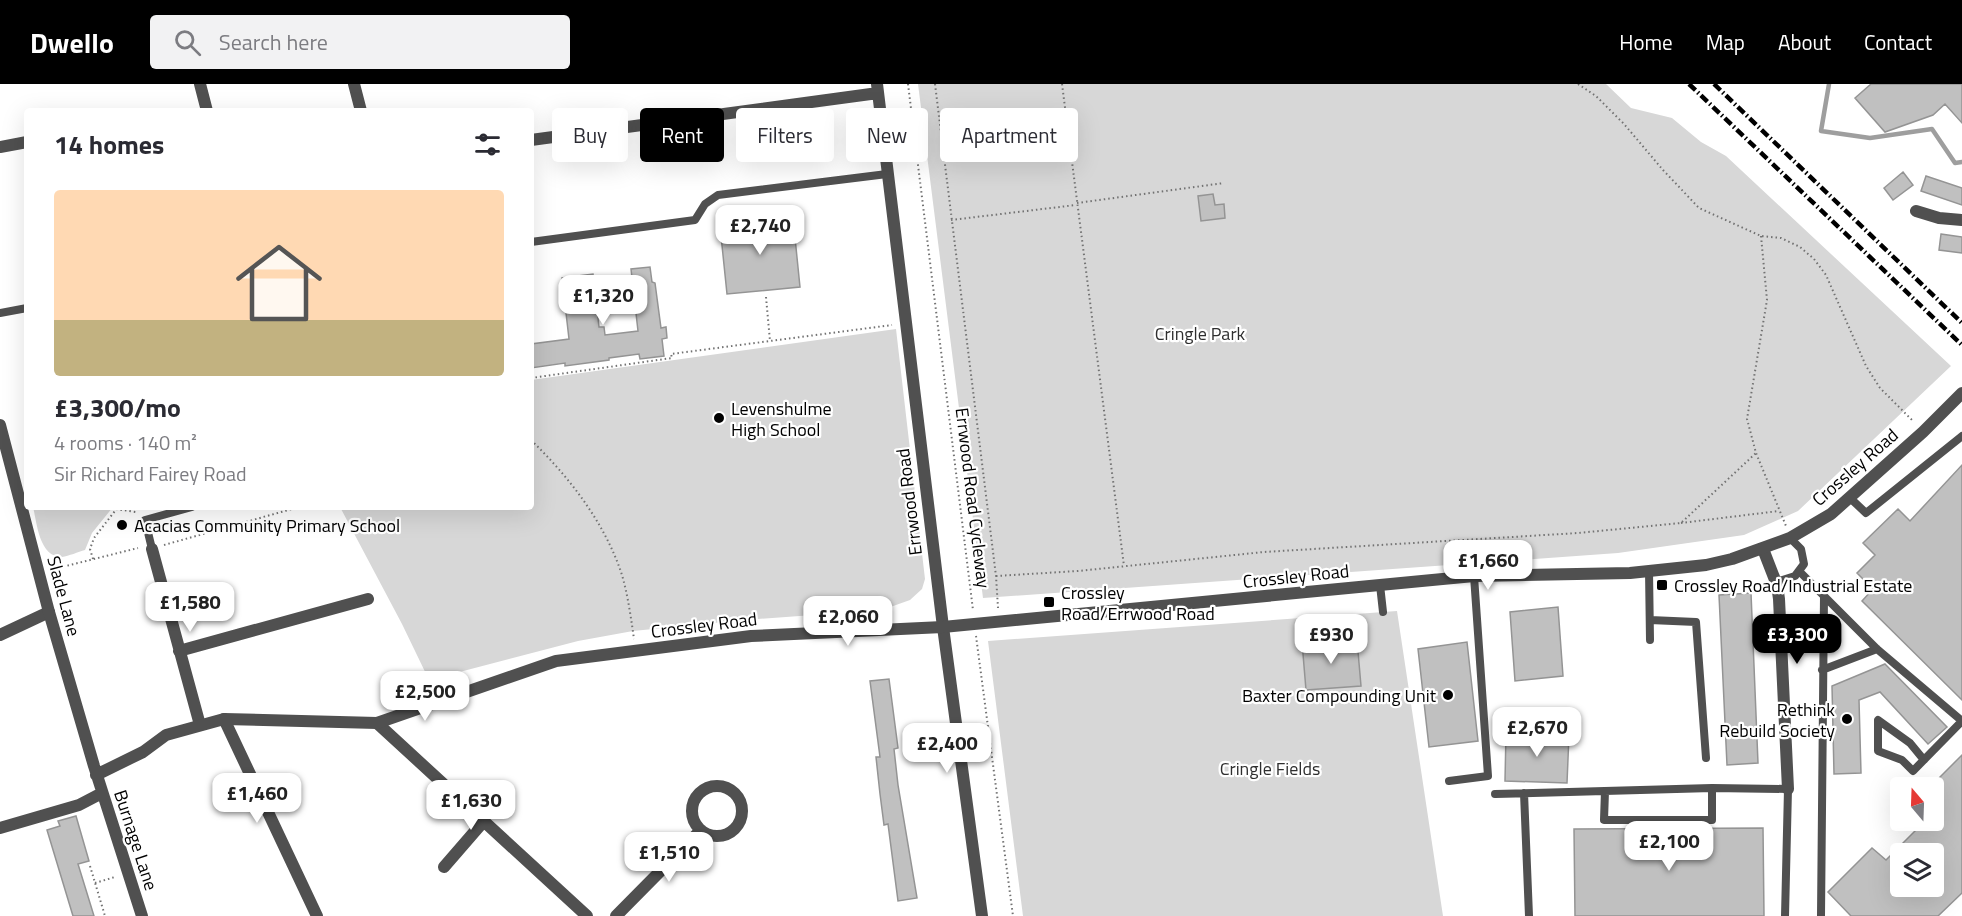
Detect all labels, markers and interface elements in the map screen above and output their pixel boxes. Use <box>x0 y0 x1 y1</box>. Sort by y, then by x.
search box <box>150 15 570 69</box>
text: Dwello <box>30 21 114 64</box>
text: Search here <box>219 25 328 59</box>
icon: search <box>171 26 204 59</box>
text: Home <box>1619 26 1673 58</box>
text: Map <box>1706 26 1745 58</box>
text: About <box>1778 26 1831 58</box>
text: Contact <box>1864 26 1932 58</box>
chip: Buy <box>552 108 628 162</box>
chip: Rent <box>640 108 724 162</box>
chip: Filters <box>736 108 834 162</box>
chip: New <box>846 108 928 162</box>
chip: Apartment <box>940 108 1078 162</box>
text: 14 homes <box>54 125 164 164</box>
icon: filters <box>471 128 504 161</box>
pin: £2,740 <box>711 205 809 256</box>
text: £2,740 <box>729 209 791 240</box>
icon: home <box>225 229 333 337</box>
pin: £1,320 <box>554 275 652 326</box>
text: £1,320 <box>572 279 634 310</box>
park label: Cringle Park <box>1155 320 1246 347</box>
text: £3,300/mo <box>54 388 181 427</box>
place label: Levenshulme High School <box>731 395 832 443</box>
street label: Errwood Road Cycleway <box>949 406 998 590</box>
marker: Levenshulme High School <box>712 411 726 425</box>
street label: Crossley Road <box>1806 422 1904 512</box>
text: 4 rooms · 140 m² <box>54 427 197 458</box>
street label: Errwood Road <box>889 447 929 557</box>
text: Sir Richard Fairey Road <box>54 458 247 489</box>
place label: Acacias Community Primary School <box>134 512 400 539</box>
marker: Acacias Community Primary School <box>115 518 129 532</box>
pin: £1,660 <box>1439 540 1537 591</box>
text: £1,660 <box>1457 544 1519 575</box>
street label: Slade Lane <box>40 553 88 639</box>
street label: Crossley Road <box>1242 557 1350 595</box>
place label: Crossley Road/Industrial Estate <box>1674 572 1912 599</box>
marker: Crossley Road/Industrial Estate <box>1655 578 1669 592</box>
place label: Crossley Road/Errwood Road <box>1061 579 1215 627</box>
pin: £1,580 <box>141 582 239 633</box>
text: £1,580 <box>159 586 221 617</box>
marker: Crossley Road/Errwood Road <box>1042 595 1056 609</box>
pin: £2,060 <box>799 596 897 647</box>
text: £2,060 <box>817 600 879 631</box>
street label: Crossley Road <box>649 605 759 645</box>
pin: £930 <box>1295 614 1367 665</box>
pin: £3,300 <box>1748 614 1846 665</box>
text: £930 <box>1309 618 1353 649</box>
text: £3,300 <box>1766 618 1828 649</box>
pin: £2,500 <box>376 671 474 722</box>
text: £2,500 <box>394 675 456 706</box>
place label: Baxter Compounding Unit <box>1242 682 1437 709</box>
marker: Baxter Compounding Unit <box>1441 688 1455 702</box>
place label: Rethink Rebuild Society <box>1719 696 1835 744</box>
pin: £2,670 <box>1488 707 1586 758</box>
text: £2,670 <box>1506 711 1568 742</box>
marker: Rethink Rebuild Society <box>1840 712 1854 726</box>
pin: £2,400 <box>898 723 996 774</box>
text: £2,400 <box>916 727 978 758</box>
park label: Cringle Fields <box>1220 755 1320 782</box>
pin: £1,460 <box>208 773 306 824</box>
text: £1,460 <box>226 777 288 808</box>
north arrow <box>1890 777 1944 831</box>
map controls <box>1890 777 1944 897</box>
pin: £1,630 <box>422 780 520 831</box>
text: £1,630 <box>440 784 502 815</box>
street label: Burnage Lane <box>107 786 165 894</box>
pin: £2,100 <box>1620 821 1718 872</box>
text: £2,100 <box>1638 825 1700 856</box>
pin: £1,510 <box>620 832 718 883</box>
text: £1,510 <box>638 836 700 867</box>
button: layers <box>1890 843 1944 897</box>

